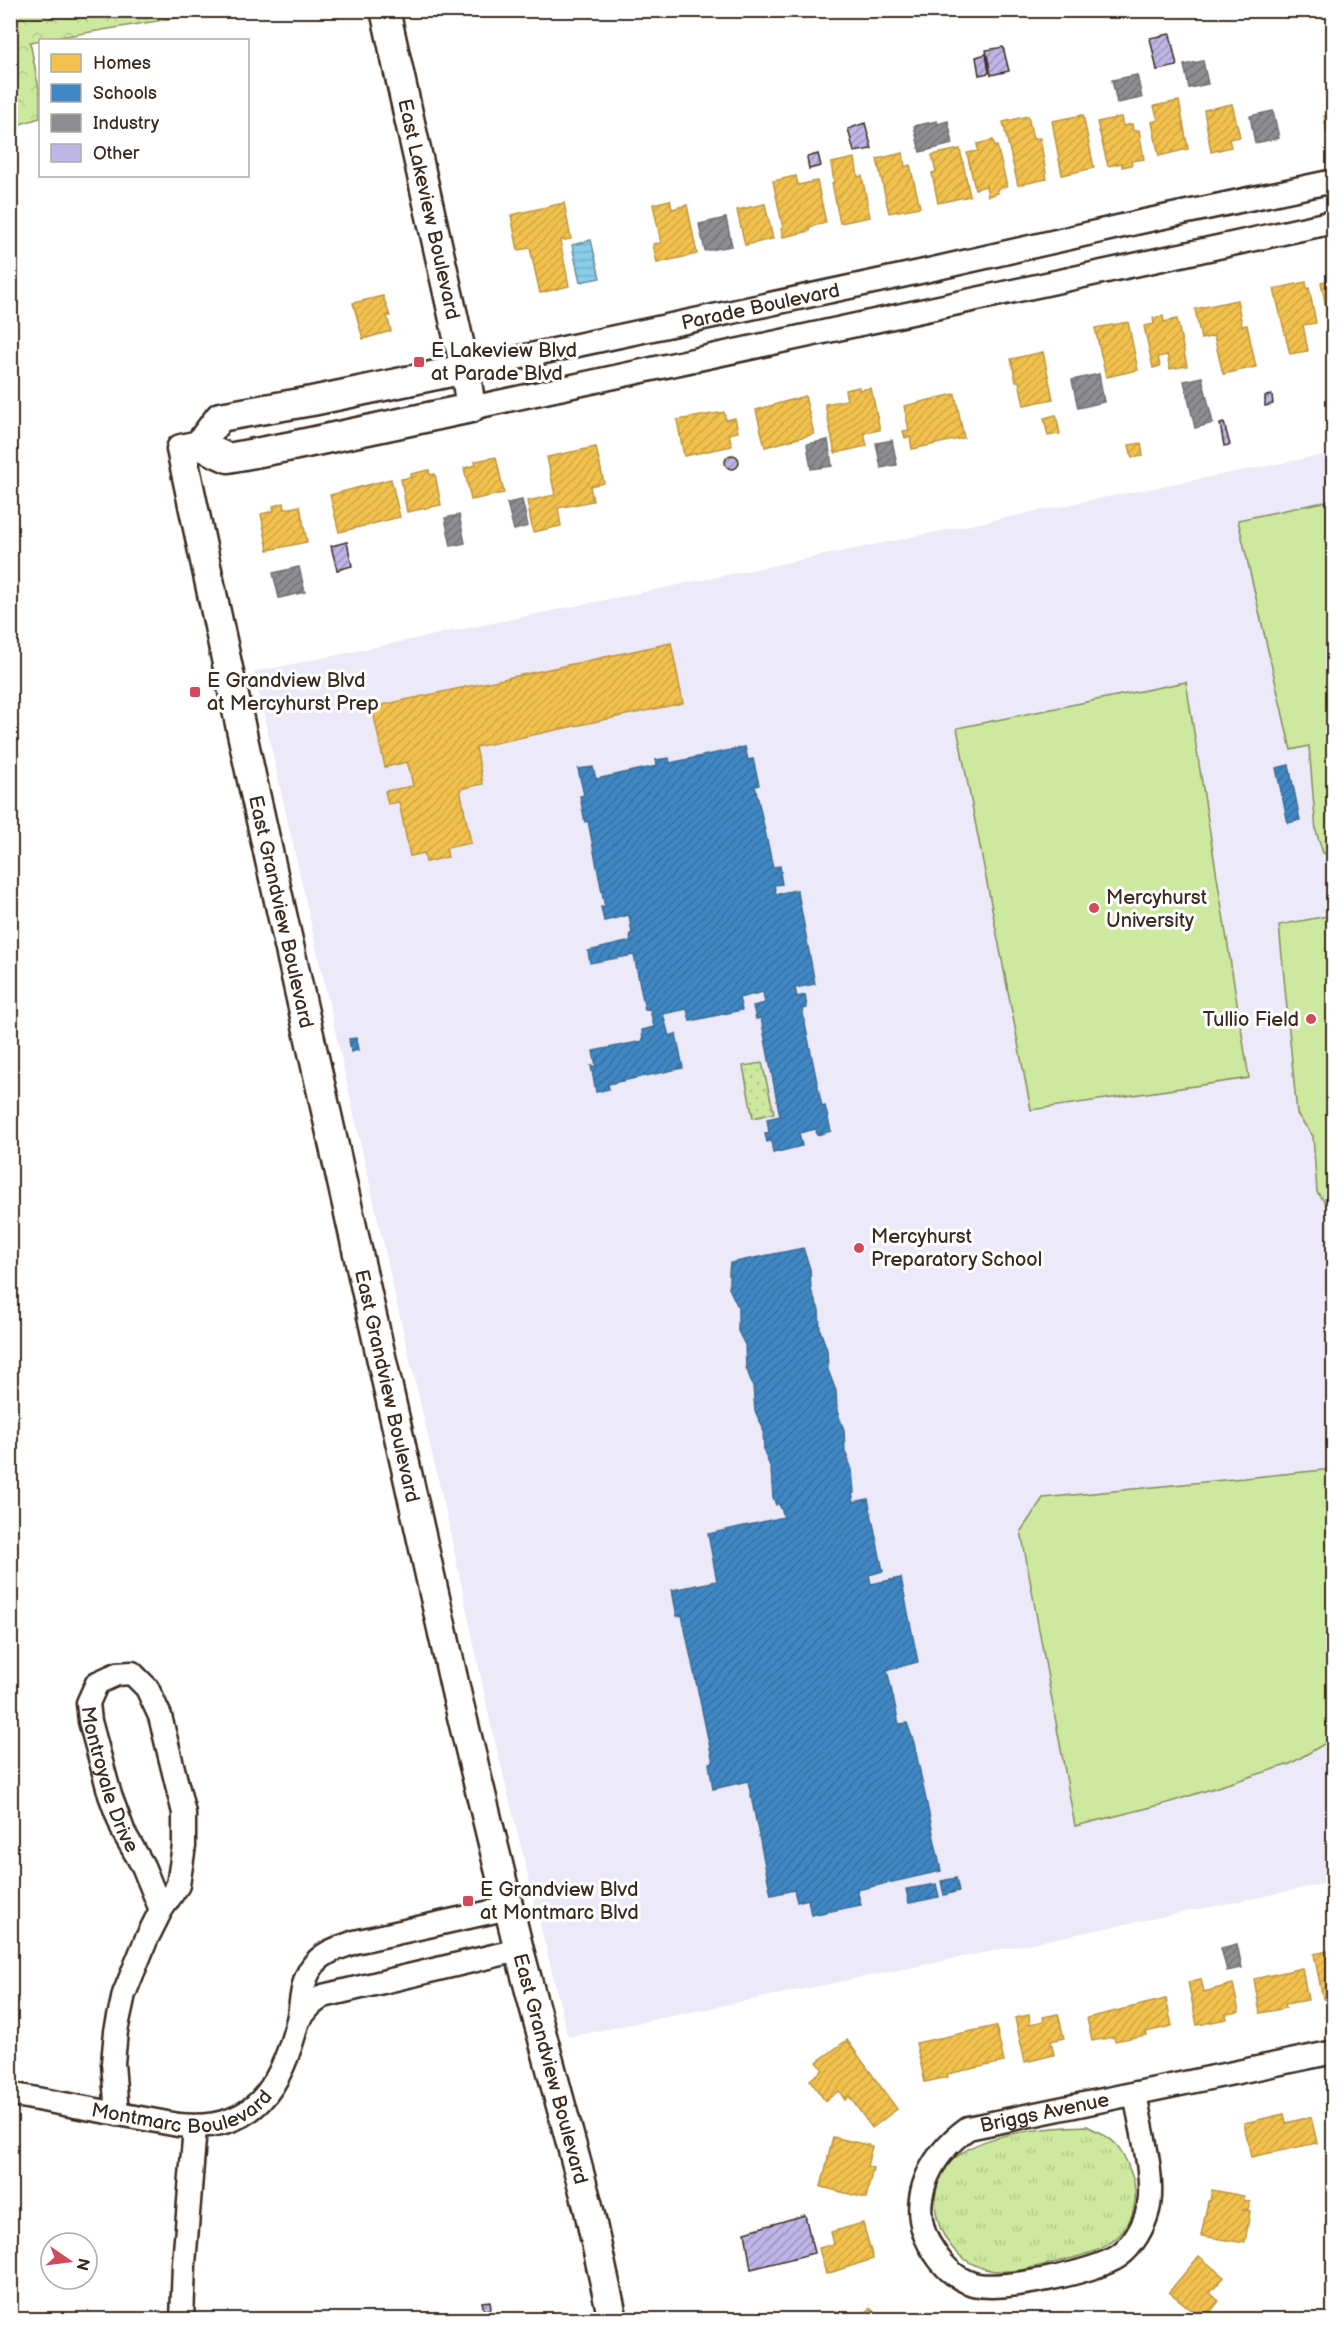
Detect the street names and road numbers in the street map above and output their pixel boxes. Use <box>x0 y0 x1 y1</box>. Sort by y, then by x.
street label: East Lakeview Boulevard <box>392 97 465 322</box>
street label: Parade Boulevard <box>679 278 842 336</box>
street label: East Grandview Boulevard <box>243 793 318 1031</box>
street label: East Grandview Boulevard <box>349 1267 424 1505</box>
street label: Montroyale Drive <box>75 1705 144 1857</box>
street label: East Grandview Boulevard <box>507 1951 593 2187</box>
street label: Montmarc Boulevard <box>89 2085 278 2139</box>
street label: Briggs Avenue <box>978 2088 1111 2138</box>

